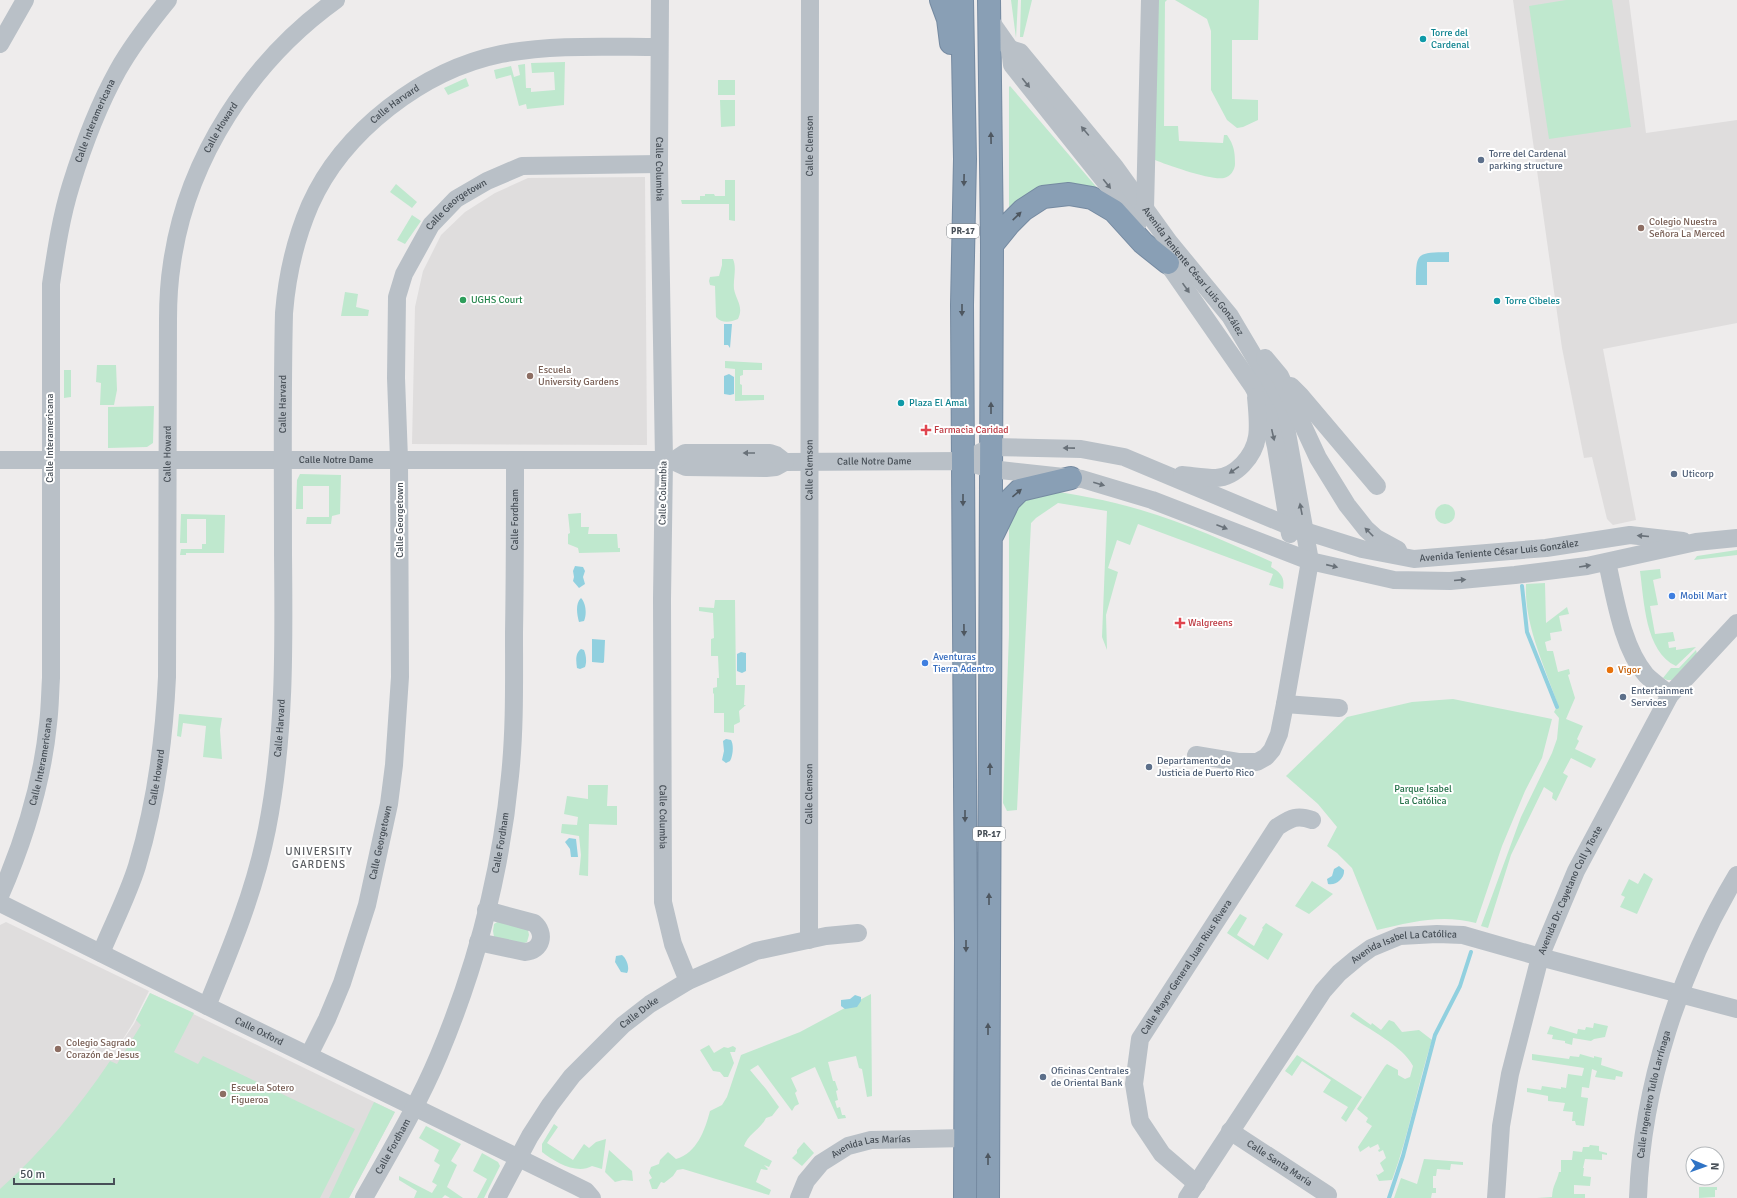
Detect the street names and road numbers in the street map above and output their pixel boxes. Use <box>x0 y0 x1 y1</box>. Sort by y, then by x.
street label: Calle Interamericana <box>73 77 118 164</box>
street label: Calle Harvard <box>368 82 422 127</box>
street label: Calle Howard <box>201 100 240 155</box>
street label: Calle Clemson <box>804 116 816 176</box>
street label: Calle Columbia <box>653 137 666 201</box>
street label: Calle Georgetown <box>423 176 489 232</box>
street label: Avenida Teniente César Luis González <box>1140 205 1247 338</box>
road number: PR-17 <box>947 224 979 238</box>
street label: Calle Harvard <box>277 375 289 433</box>
street label: Calle Interamericana <box>44 393 56 483</box>
street label: Calle Howard <box>162 426 174 483</box>
street label: Calle Clemson <box>803 440 816 500</box>
street label: Calle Notre Dame <box>299 454 373 466</box>
street label: Calle Notre Dame <box>837 455 912 468</box>
street label: Calle Columbia <box>656 461 670 525</box>
street label: Calle Georgetown <box>394 482 406 558</box>
street label: Calle Fordham <box>509 489 521 550</box>
street label: Avenida Teniente César Luis González <box>1419 537 1580 565</box>
street label: Calle Harvard <box>272 699 288 758</box>
street label: Calle Interamericana <box>27 717 55 807</box>
street label: Calle Howard <box>146 749 167 807</box>
street label: Calle Clemson <box>803 764 815 824</box>
street label: Calle Columbia <box>657 785 669 849</box>
street label: Calle Georgetown <box>367 804 395 881</box>
street label: Calle Fordham <box>489 812 512 874</box>
street label: Avenida Dr. Cayetano Coll y Toste <box>1536 824 1605 957</box>
road number: PR-17 <box>973 827 1005 841</box>
street label: Calle Mayor General Juan Rius Rivera <box>1138 897 1234 1037</box>
street label: Avenida Isabel La Católica <box>1349 928 1457 966</box>
street label: Calle Duke <box>617 994 661 1031</box>
street label: Calle Oxford <box>233 1014 285 1048</box>
street label: Calle Ingeniero Tulio Larrínaga <box>1635 1029 1673 1159</box>
street label: Calle Fordham <box>373 1117 413 1176</box>
street label: Avenida Las Marías <box>829 1133 911 1161</box>
street label: Calle Santa María <box>1244 1138 1314 1189</box>

